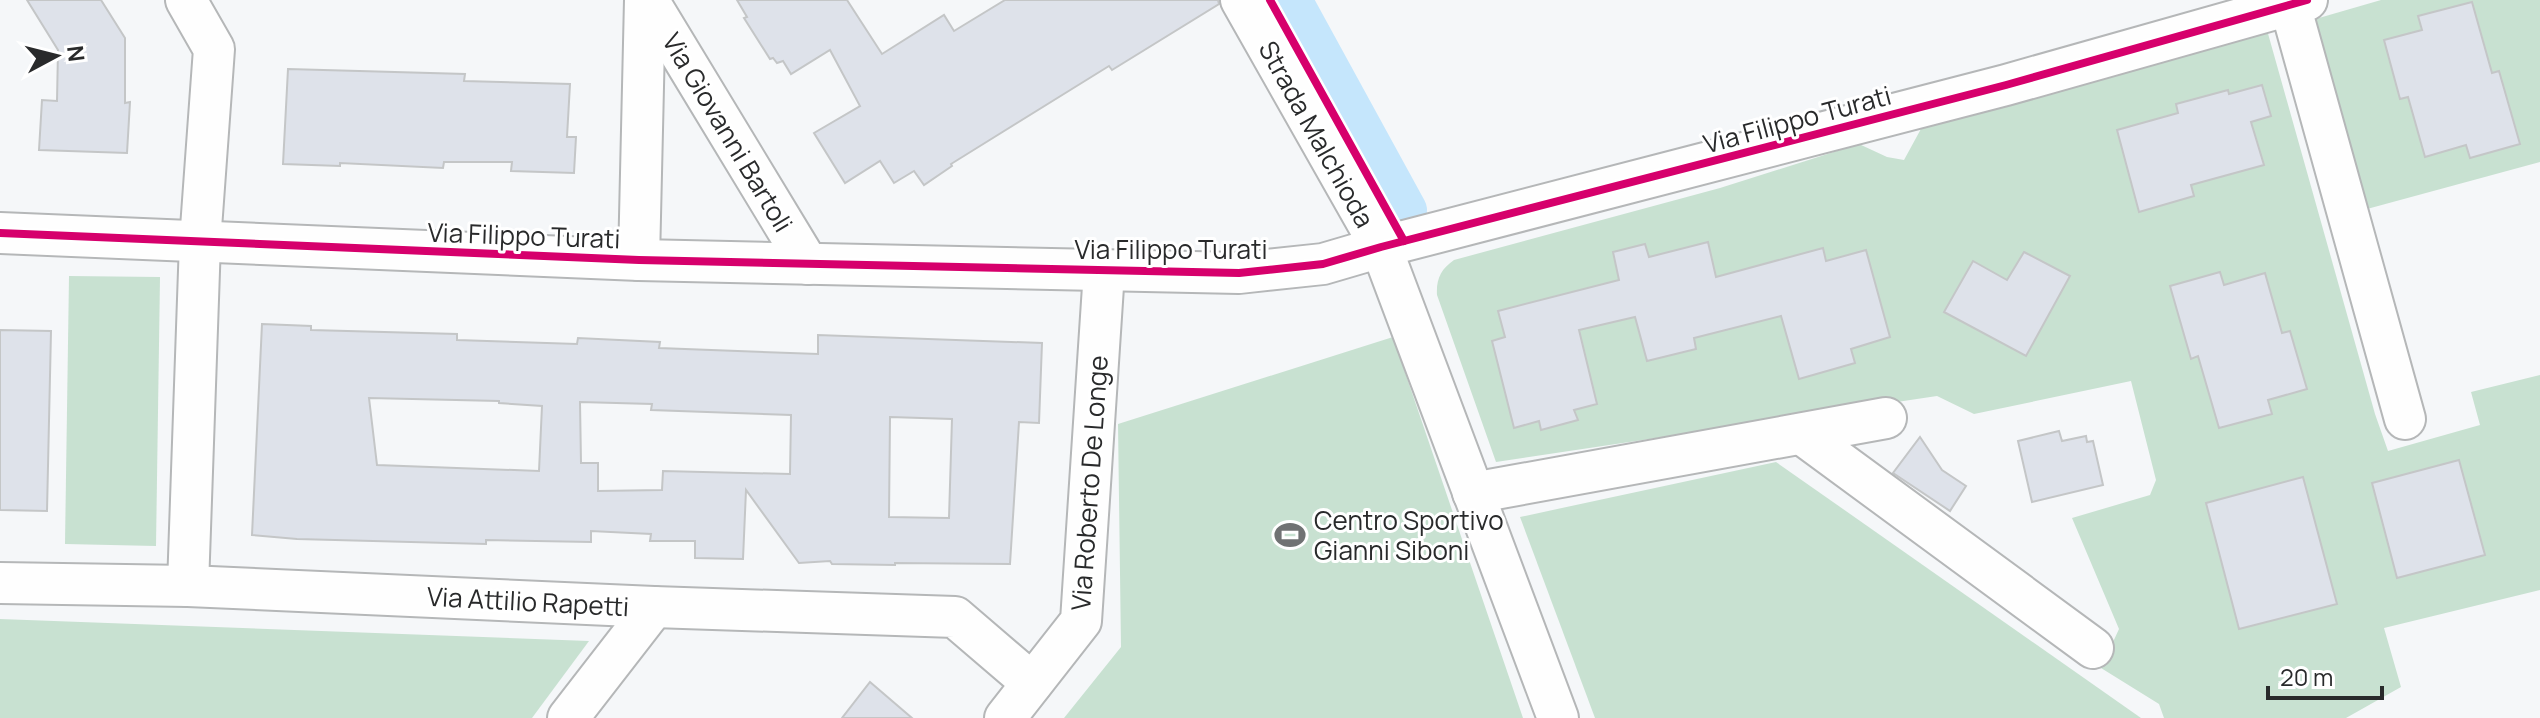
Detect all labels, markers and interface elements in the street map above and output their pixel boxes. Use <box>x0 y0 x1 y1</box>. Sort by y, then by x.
north arrow <box>16 16 96 96</box>
street label: Via Giovanni Bartoli <box>654 26 802 238</box>
street label: Strada Malchioda <box>1251 34 1383 234</box>
text: N <box>60 44 92 63</box>
street label: Via Filippo Turati <box>1699 77 1895 161</box>
street label: Via Filippo Turati <box>427 214 621 256</box>
street label: Via Filippo Turati <box>1075 231 1268 267</box>
street label: Via Roberto De Longe <box>1062 354 1116 612</box>
place label: Centro Sportivo Gianni Siboni <box>1314 502 1504 568</box>
sports icon: Centro Sportivo Gianni Siboni <box>1273 518 1307 552</box>
street label: Via Attilio Rapetti <box>426 578 630 624</box>
scale bar <box>2268 650 2382 700</box>
text: 20 m <box>2280 660 2333 693</box>

